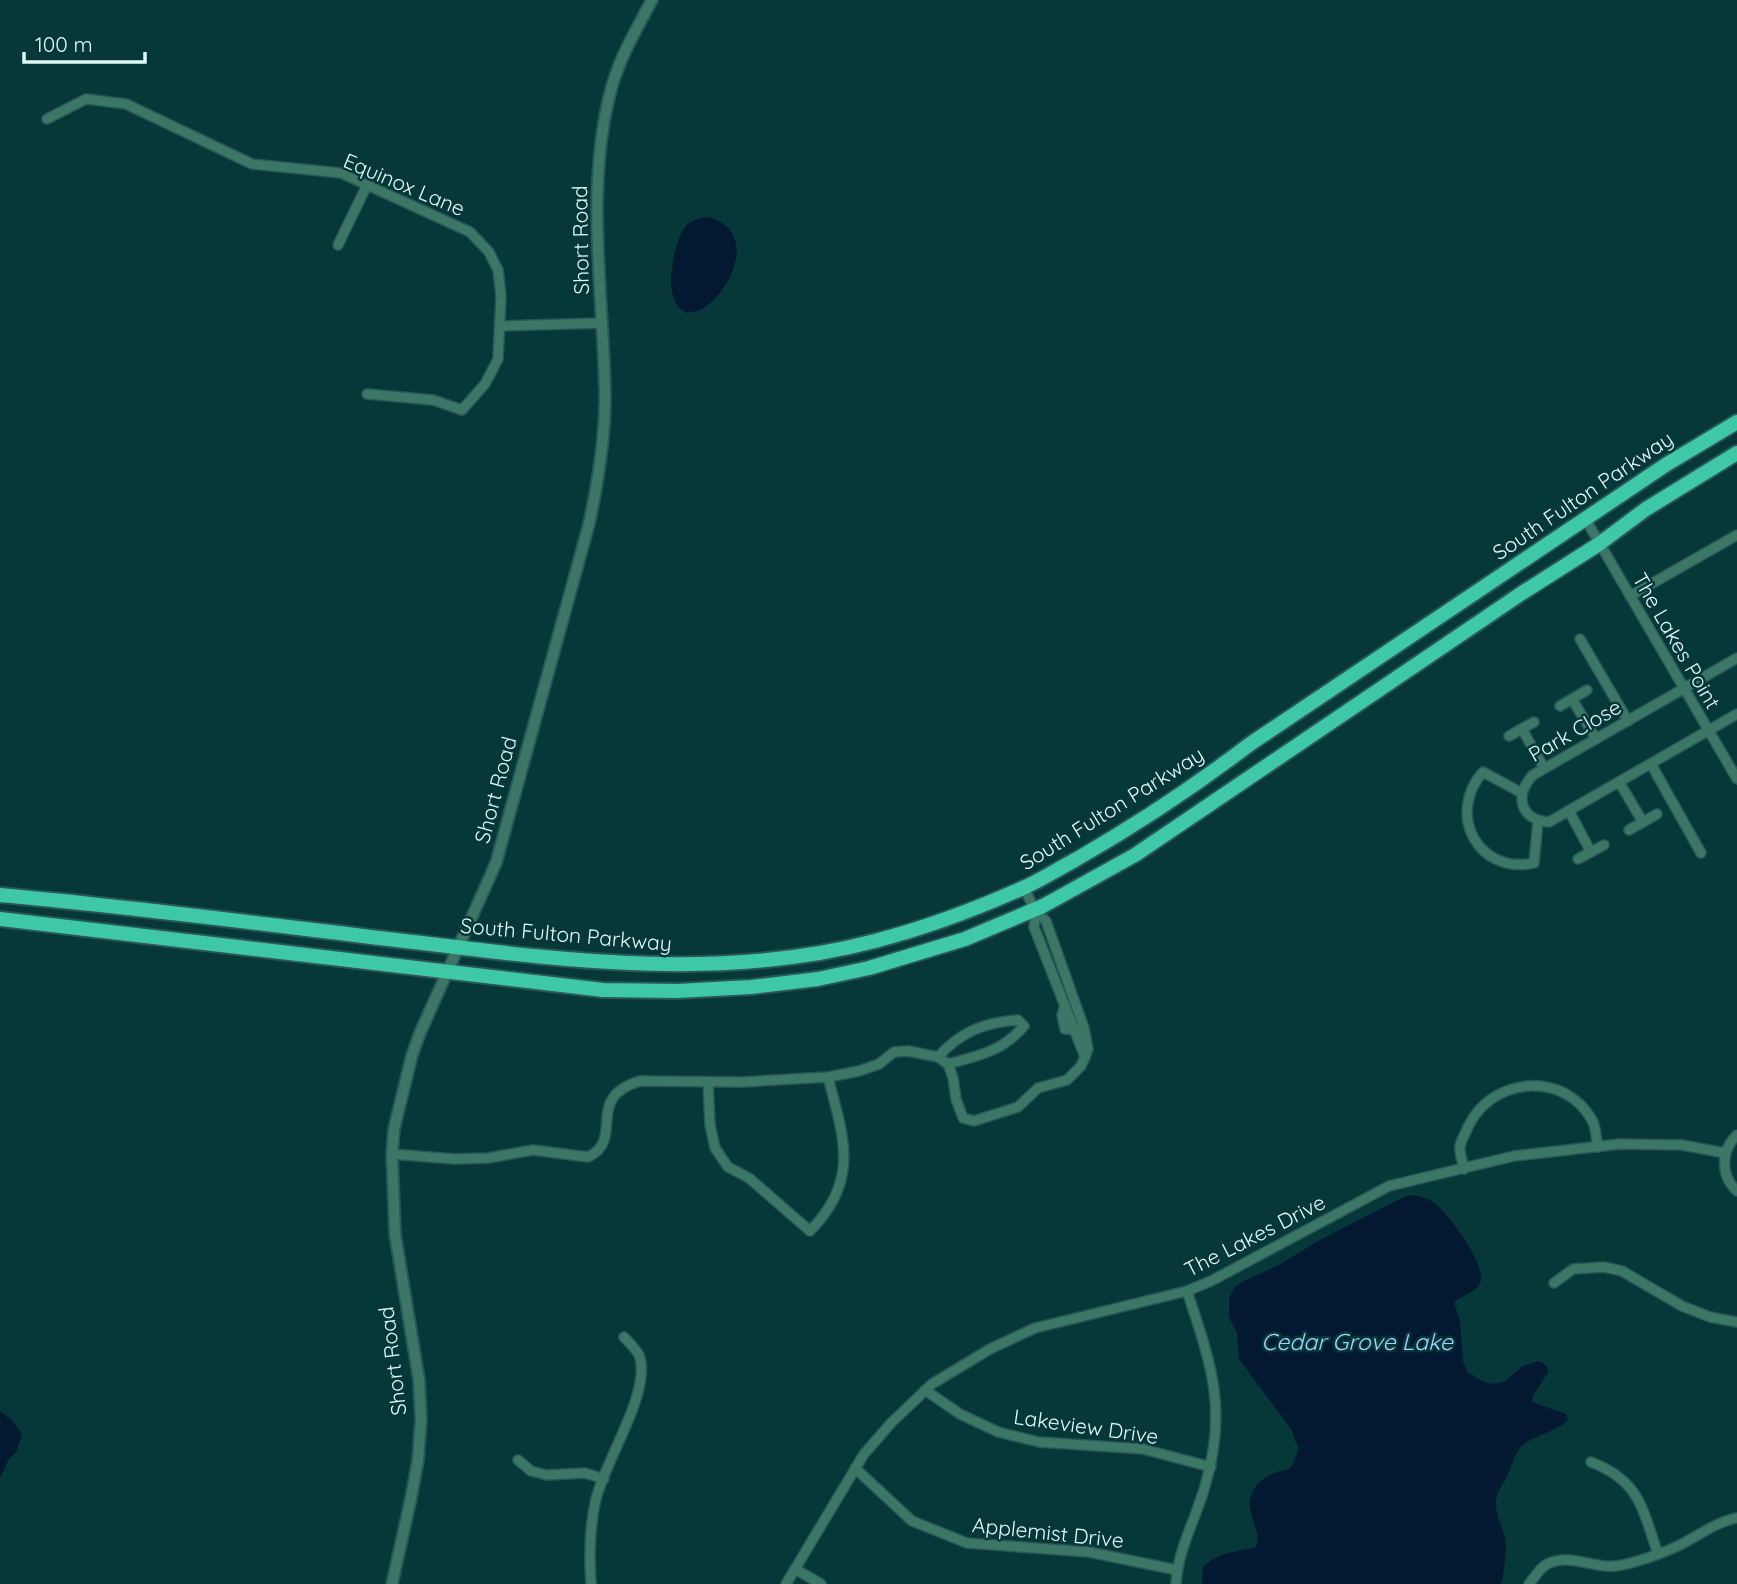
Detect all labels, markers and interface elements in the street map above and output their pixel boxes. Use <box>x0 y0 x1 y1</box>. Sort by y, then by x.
scale bar <box>24 21 145 65</box>
text: 100 m <box>35 31 93 57</box>
street label: Equinox Lane <box>340 147 469 221</box>
street label: Short Road <box>566 185 594 295</box>
street label: South Fulton Parkway <box>1487 425 1678 565</box>
street label: The Lakes Point <box>1627 568 1726 713</box>
street label: Park Close <box>1523 693 1626 767</box>
street label: Short Road <box>468 734 522 846</box>
street label: South Fulton Parkway <box>1015 741 1208 875</box>
street label: South Fulton Parkway <box>459 912 673 956</box>
street label: The Lakes Drive <box>1180 1188 1329 1282</box>
street label: Short Road <box>372 1305 412 1417</box>
water label: Cedar Grove Lake <box>1261 1327 1454 1356</box>
street label: Lakeview Drive <box>1012 1403 1160 1449</box>
street label: Applemist Drive <box>971 1511 1125 1553</box>

